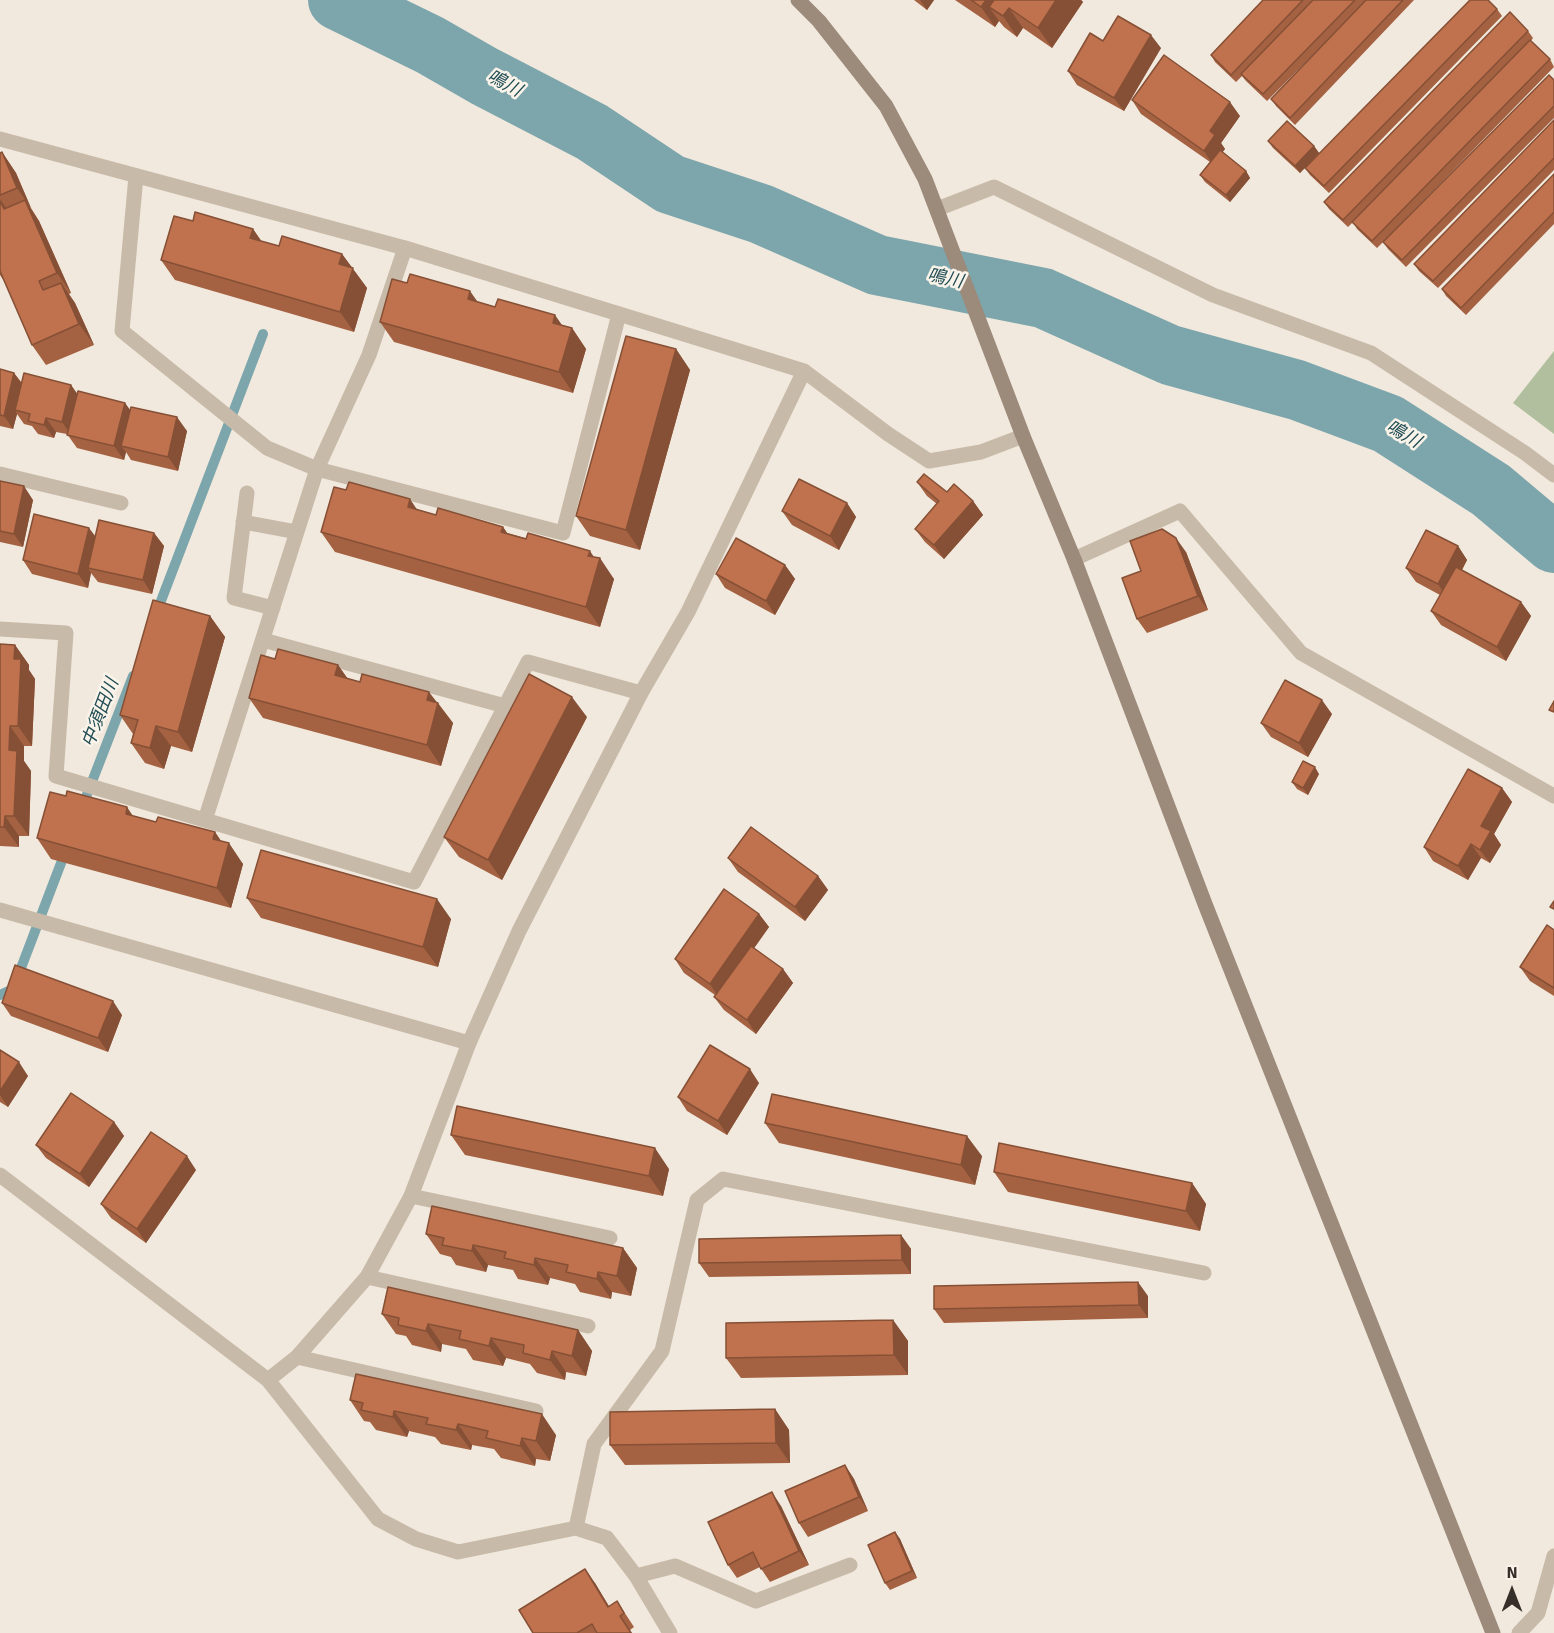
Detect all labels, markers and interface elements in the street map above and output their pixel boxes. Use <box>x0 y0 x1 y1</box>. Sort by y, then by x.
water label: 鳴川 <box>483 66 525 102</box>
water label: 鳴川 <box>925 265 965 293</box>
water label: 鳴川 <box>1382 417 1424 453</box>
water label: 中須田川 <box>78 676 124 750</box>
north arrow <box>1482 1561 1542 1621</box>
text: N <box>1506 1563 1518 1583</box>

